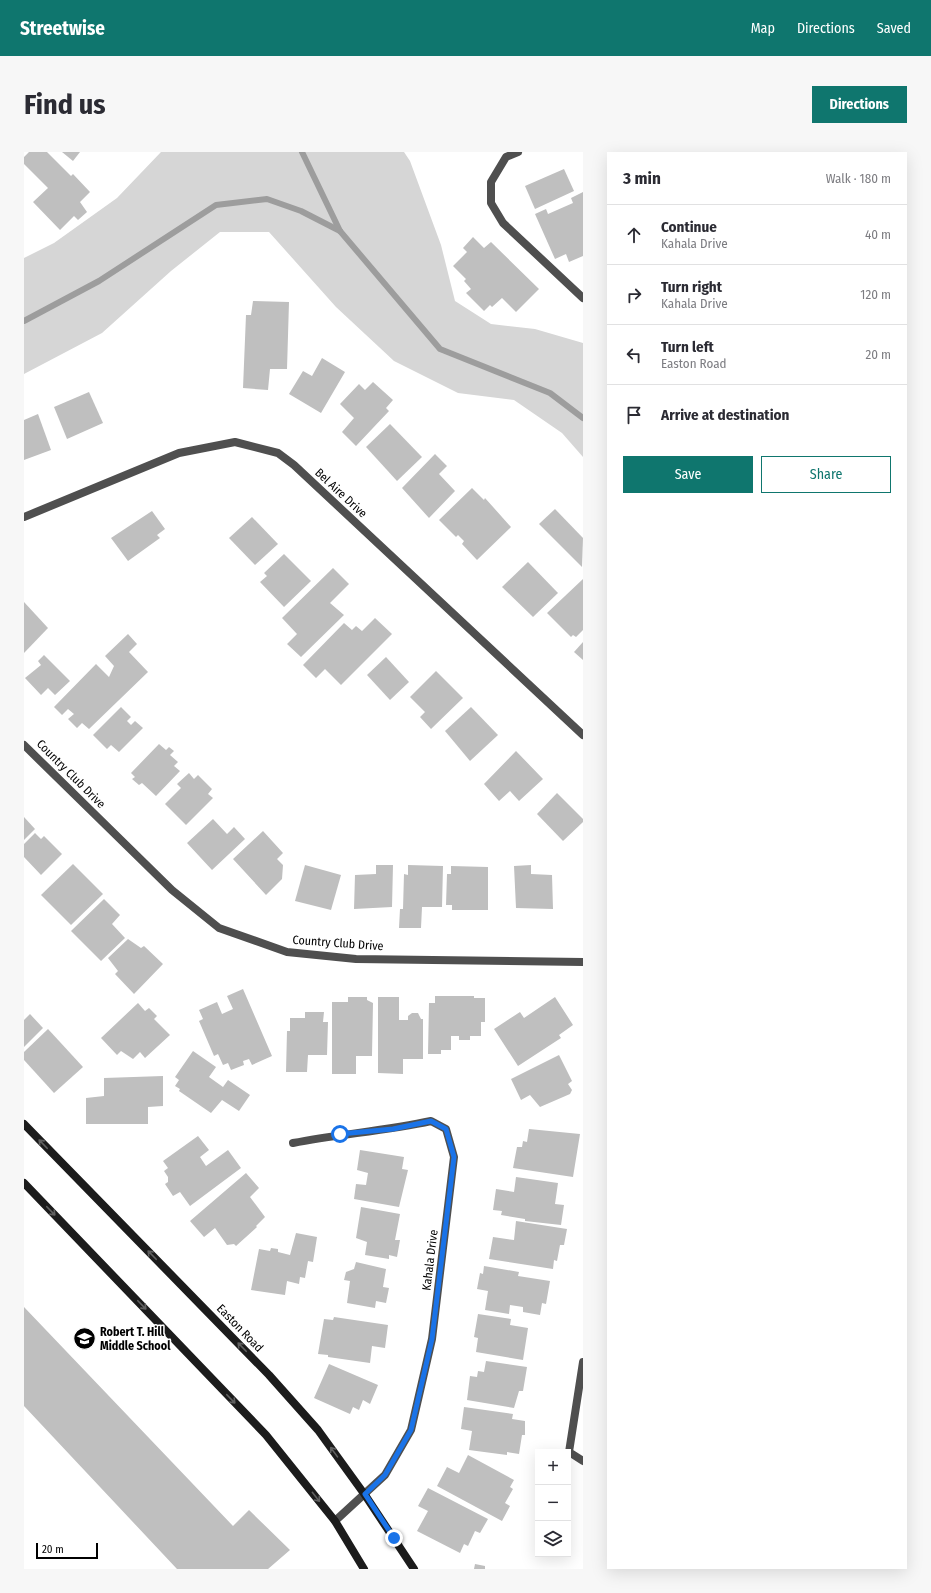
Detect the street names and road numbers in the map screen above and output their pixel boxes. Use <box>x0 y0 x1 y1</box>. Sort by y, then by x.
street label: Bel Aire Drive <box>312 465 370 521</box>
street label: Country Club Drive <box>34 737 108 811</box>
street label: Country Club Drive <box>292 933 384 953</box>
street label: Kahala Drive <box>419 1229 441 1291</box>
street label: Easton Road <box>214 1301 266 1355</box>

